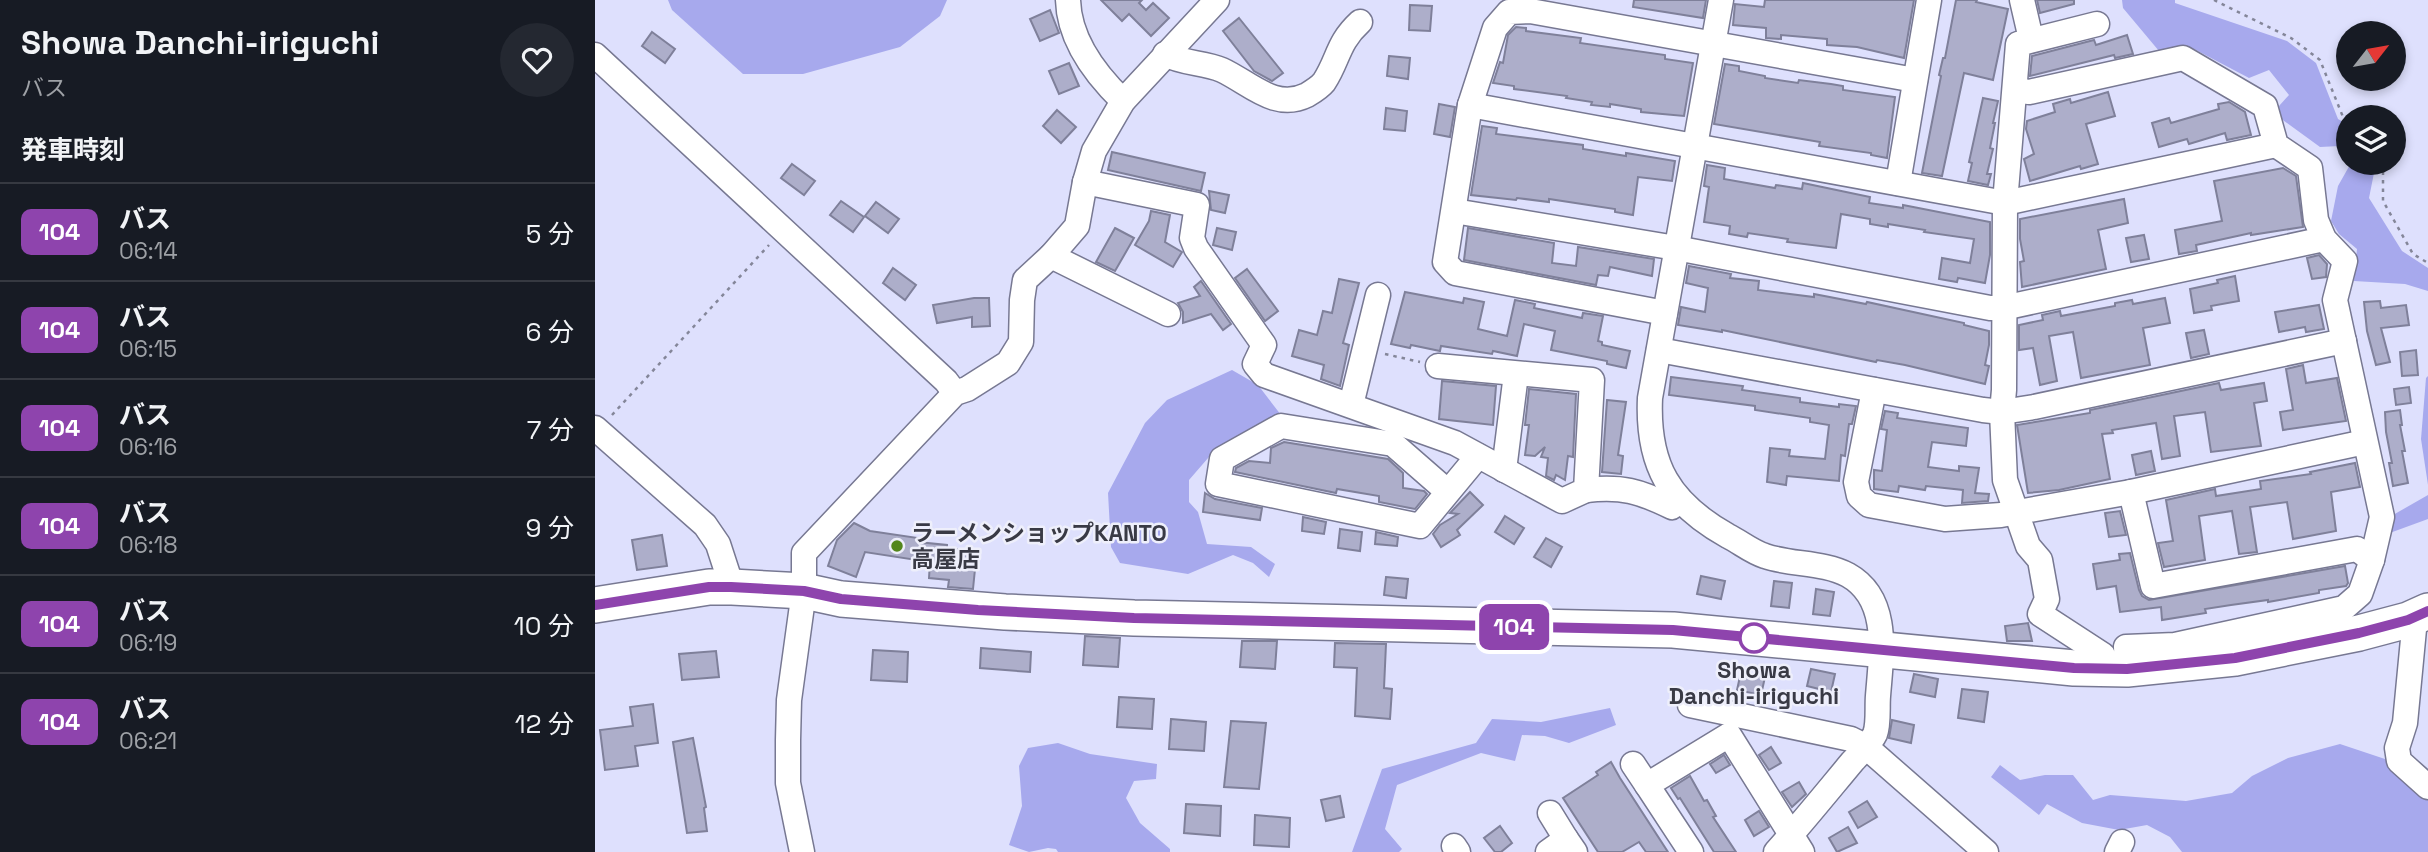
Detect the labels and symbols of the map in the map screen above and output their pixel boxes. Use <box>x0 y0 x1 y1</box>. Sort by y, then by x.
north arrow <box>2336 21 2406 91</box>
place label: ラーメンショップKANTO 高屋店 <box>911 518 1167 574</box>
marker: ラーメンショップKANTO 高屋店 <box>889 538 905 554</box>
line badge: 104 <box>1474 604 1554 650</box>
marker: Showa Danchi-iriguchi <box>1739 623 1769 653</box>
place label: Showa Danchi-iriguchi <box>1669 655 1839 711</box>

